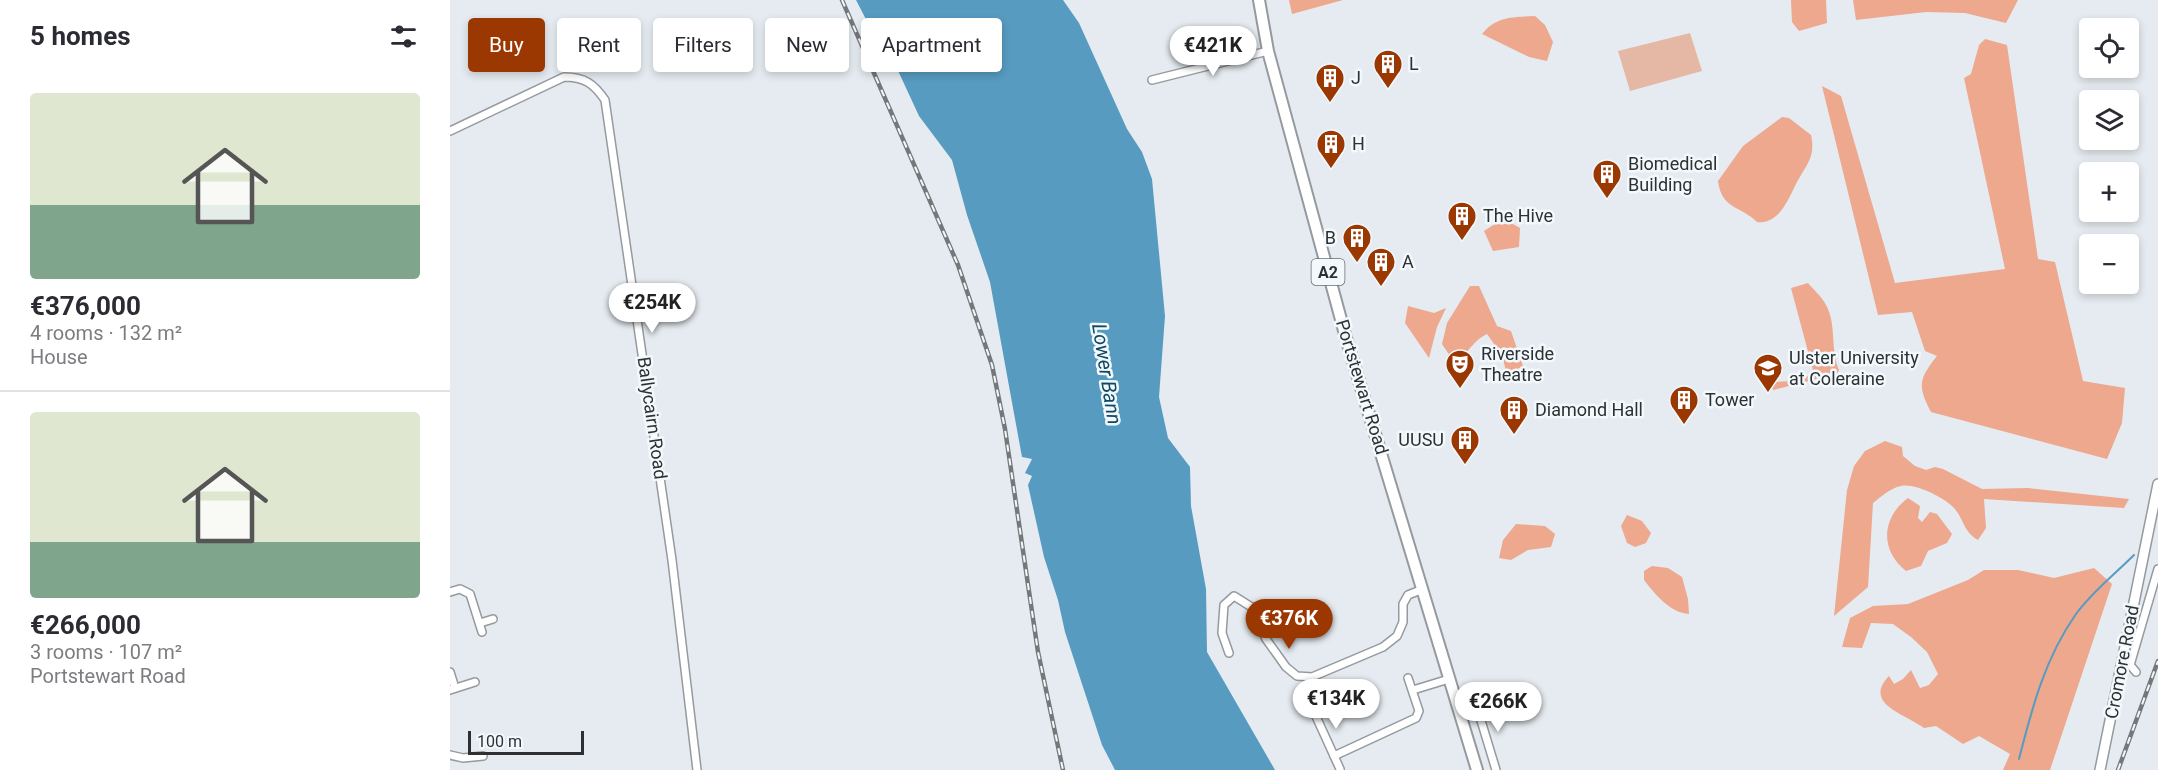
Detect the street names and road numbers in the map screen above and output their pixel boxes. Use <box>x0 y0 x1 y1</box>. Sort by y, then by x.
road number: A2 <box>1312 259 1344 285</box>
street label: Portstewart Road <box>1332 317 1393 457</box>
street label: Ballycairn Road <box>633 355 671 481</box>
street label: Cromore Road <box>2100 603 2143 720</box>

